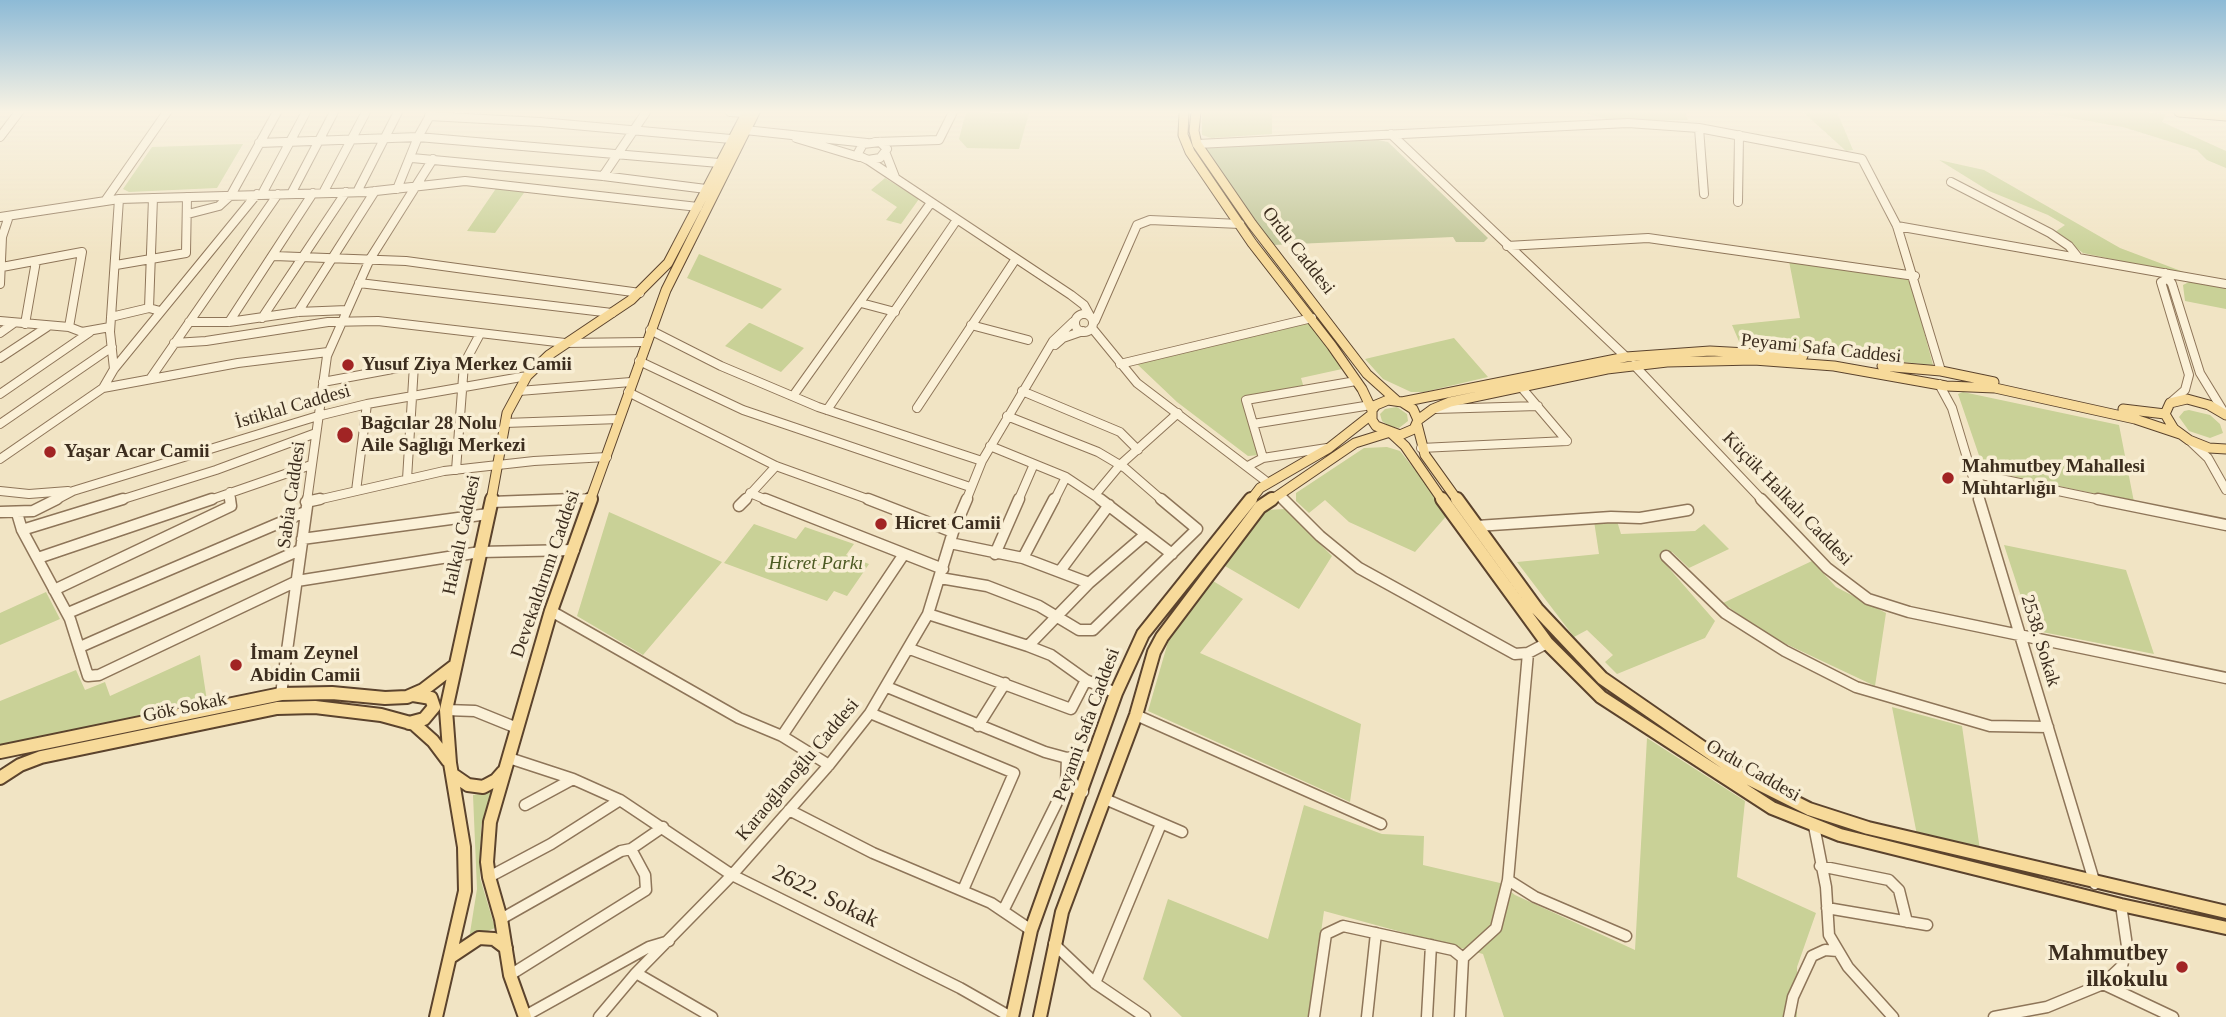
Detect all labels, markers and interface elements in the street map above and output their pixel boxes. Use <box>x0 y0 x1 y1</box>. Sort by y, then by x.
street label: Ordu Caddesi <box>1257 203 1339 299</box>
street label: Peyami Safa Caddesi <box>1740 329 1902 369</box>
place label: Yusuf Ziya Merkez Camii <box>362 354 572 376</box>
marker: Yusuf Ziya Merkez Camii <box>340 357 356 373</box>
street label: İstiklal Caddesi <box>233 380 353 434</box>
place label: Bağcılar 28 Nolu Aile Sağlığı Merkezi <box>361 413 526 457</box>
marker: Bağcılar 28 Nolu Aile Sağlığı Merkezi <box>335 425 355 445</box>
street label: Küçük Halkalı Caddesi <box>1717 427 1857 571</box>
street label: Sabia Caddesi <box>273 440 311 550</box>
place label: Yaşar Acar Camii <box>64 441 210 463</box>
marker: Yaşar Acar Camii <box>42 444 58 460</box>
place label: Mahmutbey Mahallesi Muhtarlığıı <box>1962 456 2145 500</box>
marker: Mahmutbey Mahallesi Muhtarlığıı <box>1940 470 1956 486</box>
street label: Halkalı Caddesi <box>438 473 486 597</box>
street label: Devekaldırımı Caddesi <box>507 487 585 661</box>
place label: Hicret Camii <box>895 513 1001 535</box>
marker: Hicret Camii <box>873 516 889 532</box>
park label: Hicret Parkı <box>769 553 863 575</box>
street label: 2538. Sokak <box>2015 592 2065 690</box>
place label: İmam Zeynel Abidin Camii <box>250 643 360 687</box>
street label: Peyami Safa Caddesi <box>1049 645 1125 805</box>
marker: İmam Zeynel Abidin Camii <box>228 657 244 673</box>
street label: Gök Sokak <box>141 688 229 728</box>
street label: Karaoğlanoğlu Caddesi <box>732 694 864 846</box>
street label: Ordu Caddesi <box>1702 735 1804 807</box>
street label: 2622. Sokak <box>767 859 883 935</box>
place label: Mahmutbey ilkokulu <box>2048 940 2168 994</box>
marker: Mahmutbey ilkokulu <box>2174 959 2190 975</box>

